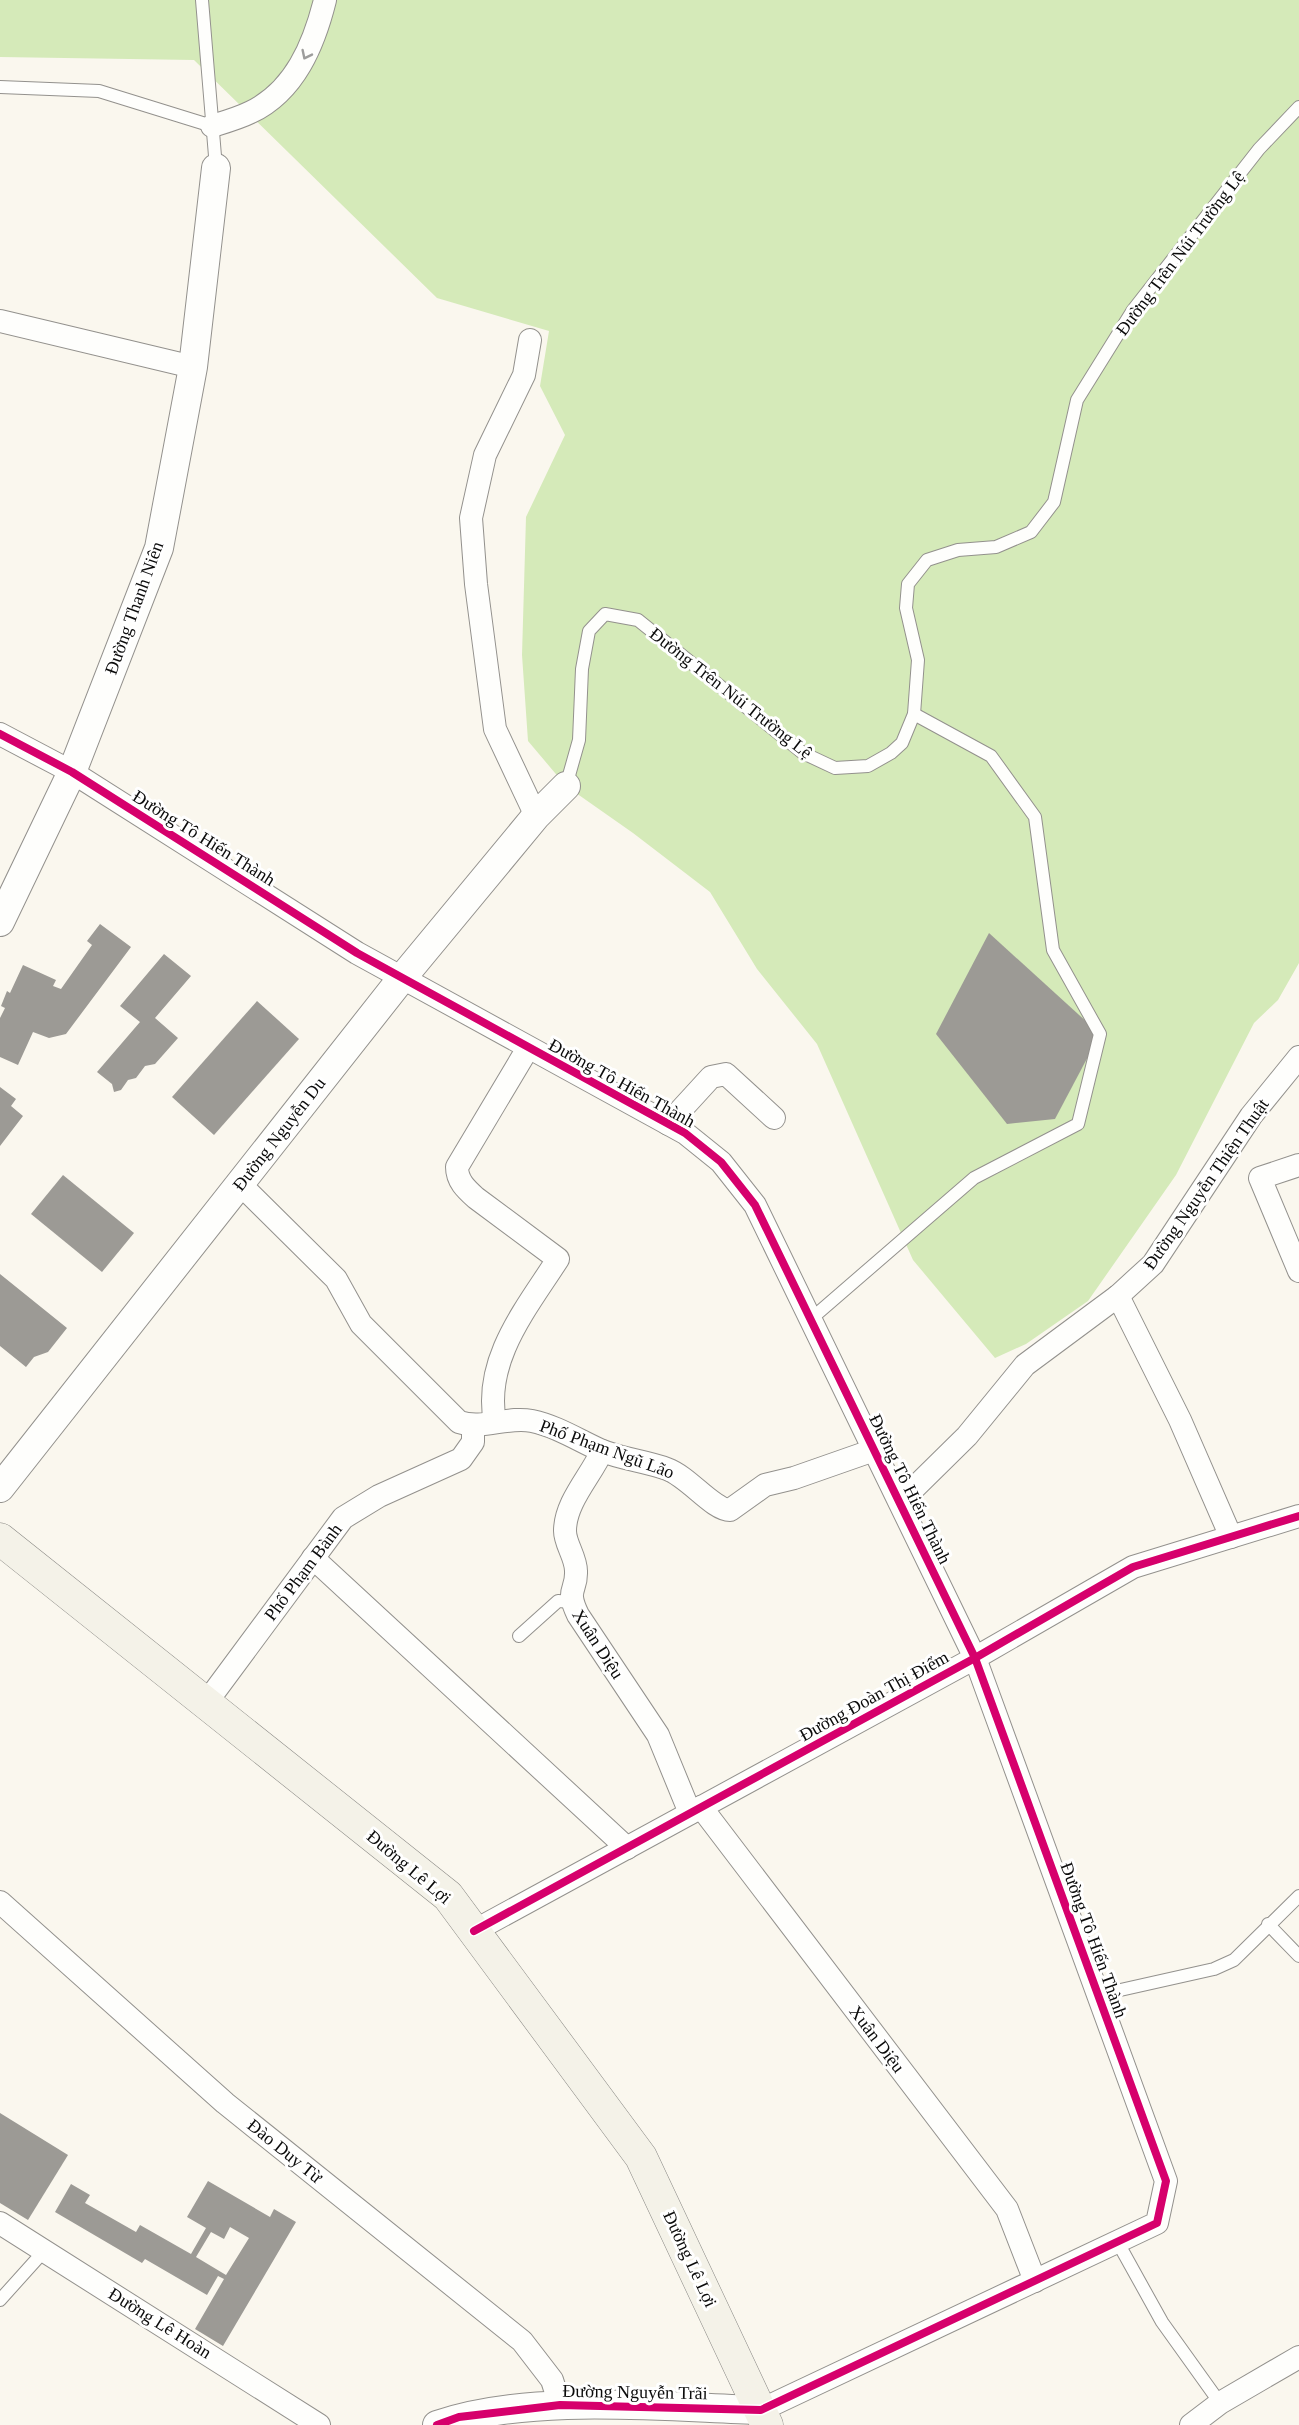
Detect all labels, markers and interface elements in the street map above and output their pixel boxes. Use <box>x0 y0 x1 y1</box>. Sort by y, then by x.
one-way arrow <box>301 49 313 60</box>
street label: Đường Trên Núi Trường Lệ <box>1112 167 1248 339</box>
street label: Đường Thanh Niên <box>101 539 167 677</box>
street label: Đường Trên Núi Trường Lệ <box>646 623 816 763</box>
street label: Đường Tô Hiến Thành <box>129 786 279 890</box>
street label: Đường Tô Hiến Thành <box>545 1034 699 1132</box>
street label: Đường Nguyễn Du <box>229 1073 329 1195</box>
street label: Đường Nguyễn Thiện Thuật <box>1139 1095 1273 1273</box>
street label: Đường Tô Hiến Thành <box>865 1411 955 1567</box>
street label: Phố Phạm Ngũ Lão <box>537 1415 677 1483</box>
street label: Phố Phạm Bành <box>260 1520 346 1624</box>
street label: Xuân Diệu <box>568 1606 628 1682</box>
street label: Đường Đoàn Thị Điểm <box>796 1647 952 1745</box>
street label: Đường Lê Lợi <box>363 1826 455 1908</box>
street label: Đường Tô Hiến Thành <box>1057 1859 1131 2021</box>
street label: Xuân Diệu <box>845 2002 909 2076</box>
street label: Đào Duy Từ <box>244 2115 327 2188</box>
street label: Đường Lê Lợi <box>659 2208 721 2310</box>
street label: Đường Lê Hoàn <box>105 2283 215 2363</box>
street label: Đường Nguyễn Trãi <box>562 2381 708 2403</box>

